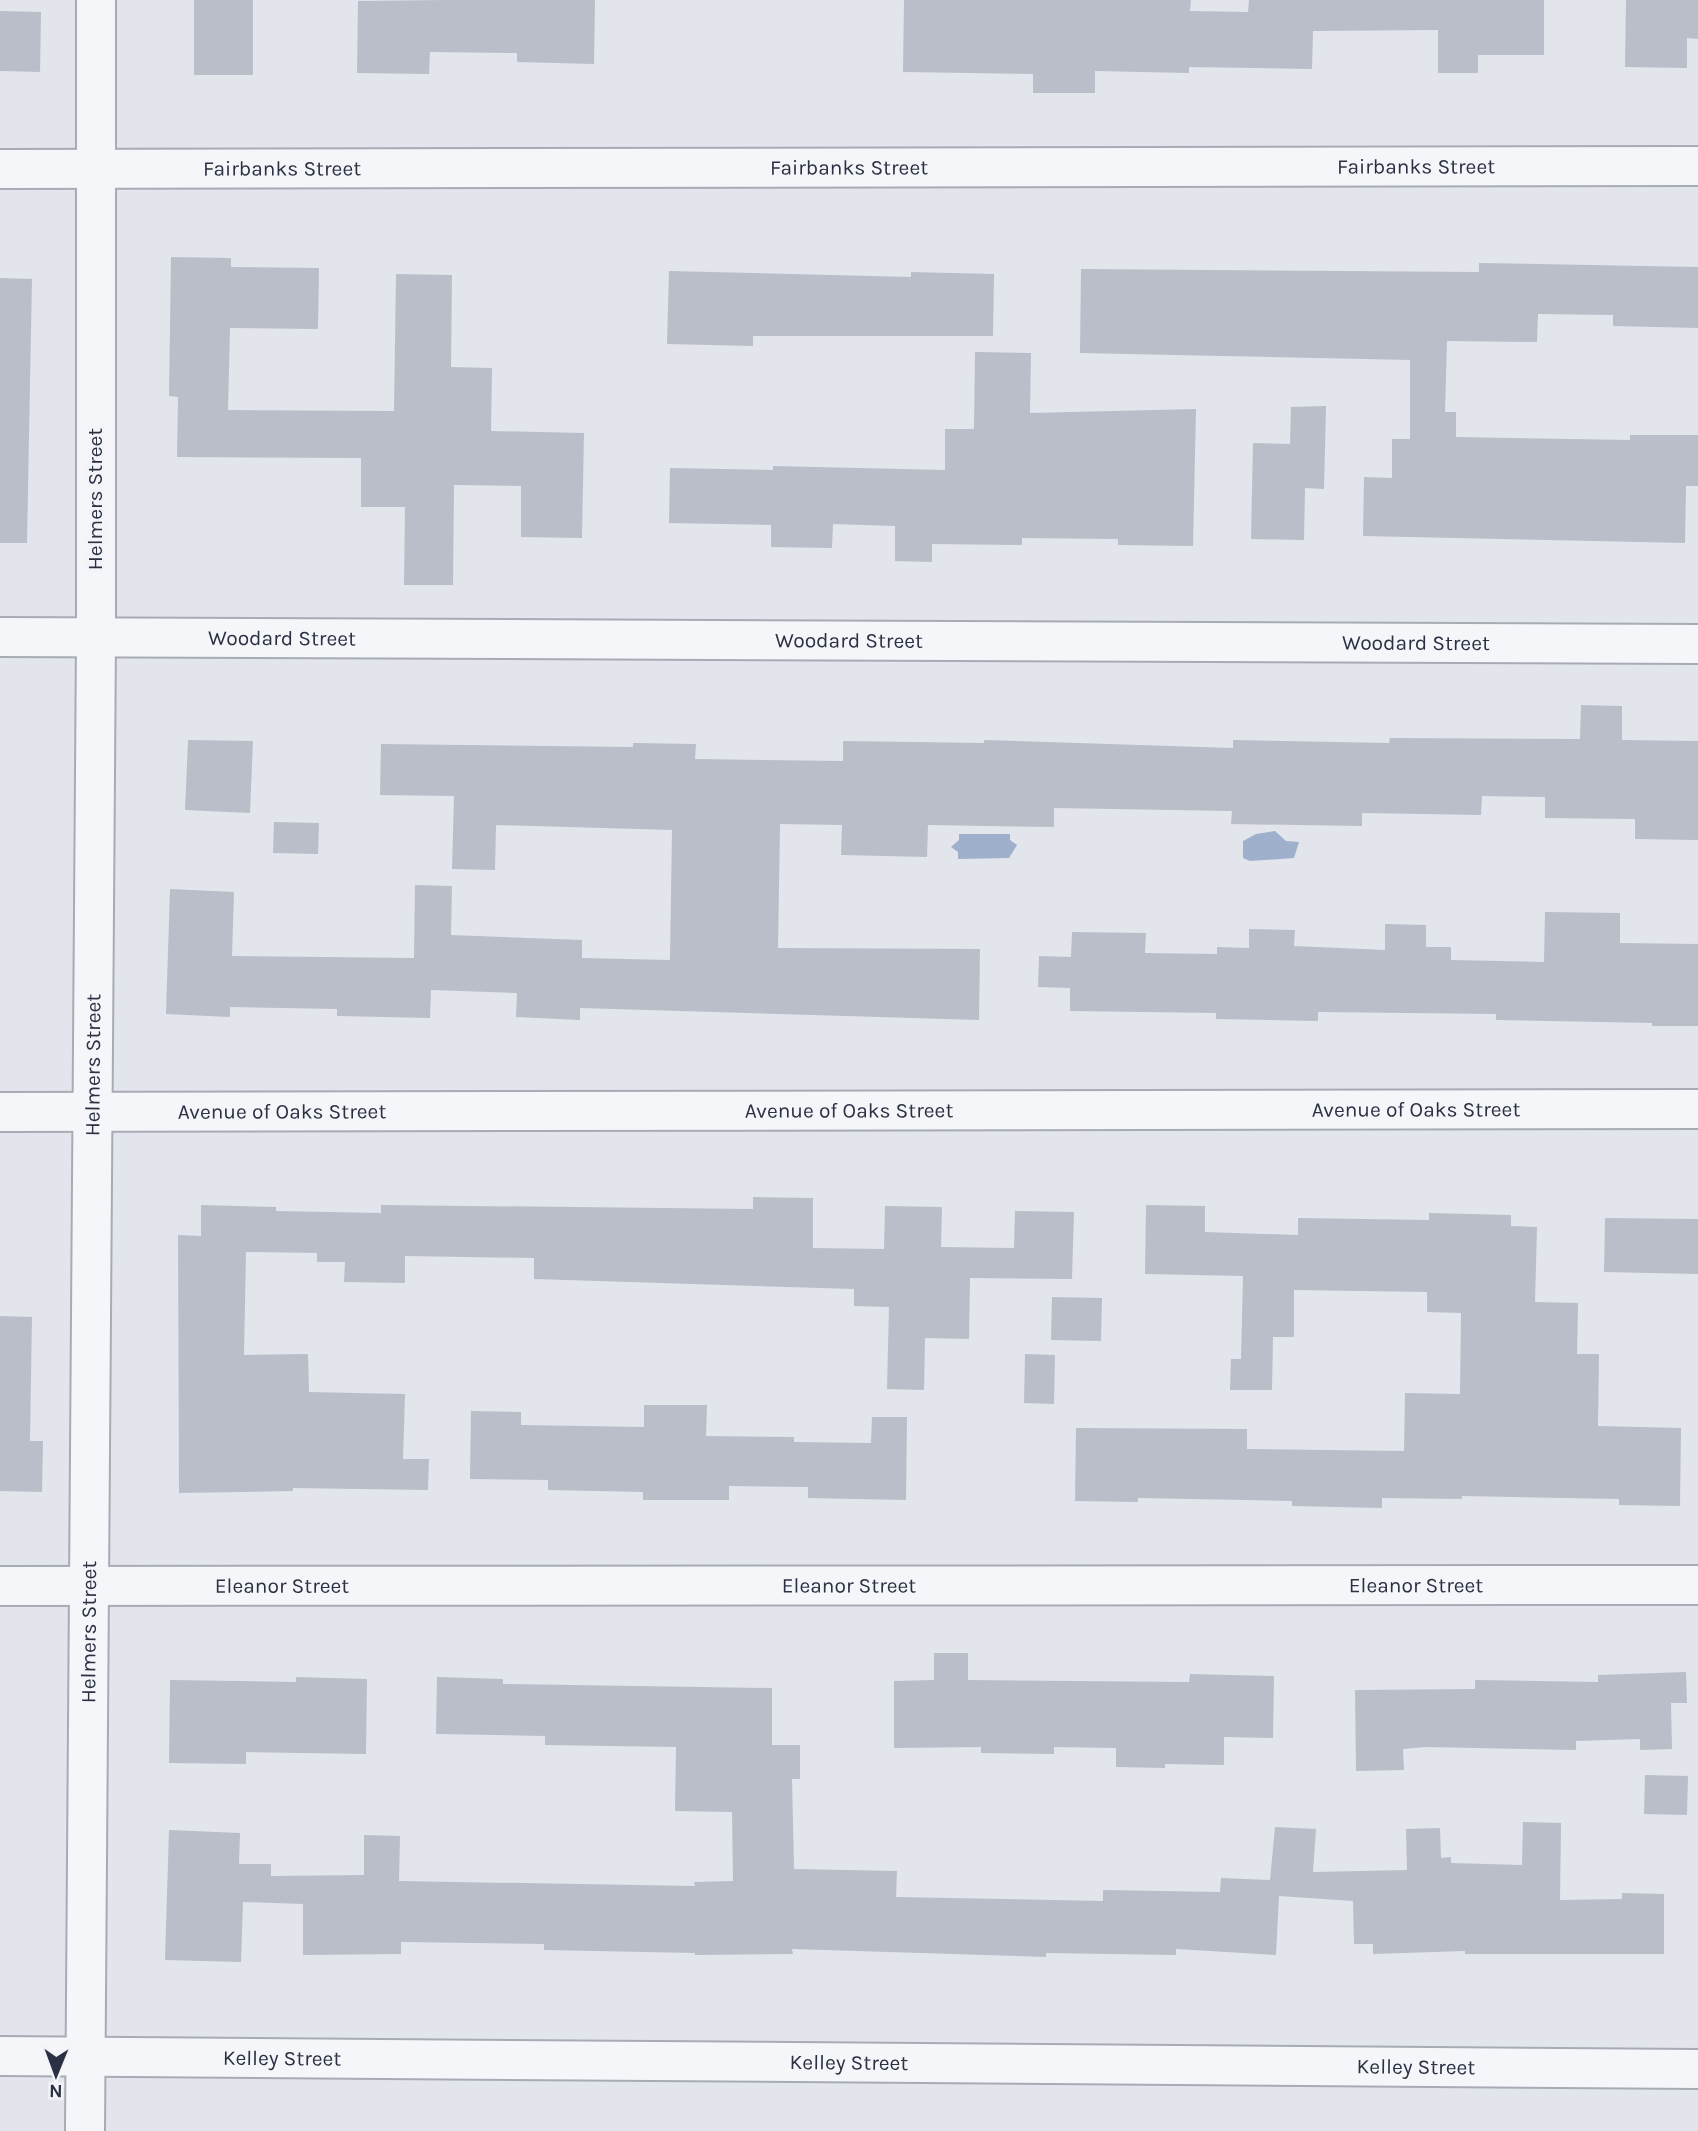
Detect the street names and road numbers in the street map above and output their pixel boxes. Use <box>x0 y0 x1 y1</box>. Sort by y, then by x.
street label: Fairbanks Street <box>1337 154 1495 179</box>
street label: Fairbanks Street <box>770 155 928 180</box>
street label: Fairbanks Street <box>203 156 361 181</box>
street label: Helmers Street <box>83 428 107 570</box>
street label: Woodard Street <box>208 626 356 650</box>
street label: Woodard Street <box>775 628 923 653</box>
street label: Woodard Street <box>1342 631 1490 655</box>
street label: Helmers Street <box>80 994 105 1136</box>
street label: Avenue of Oaks Street <box>1312 1097 1520 1122</box>
street label: Avenue of Oaks Street <box>745 1098 953 1123</box>
street label: Avenue of Oaks Street <box>178 1099 386 1124</box>
street label: Helmers Street <box>76 1561 101 1703</box>
street label: Eleanor Street <box>782 1573 916 1598</box>
street label: Eleanor Street <box>1349 1573 1483 1597</box>
street label: Eleanor Street <box>215 1574 349 1598</box>
street label: Kelley Street <box>223 2046 341 2071</box>
street label: Kelley Street <box>790 2050 908 2075</box>
street label: Kelley Street <box>1357 2054 1475 2079</box>

